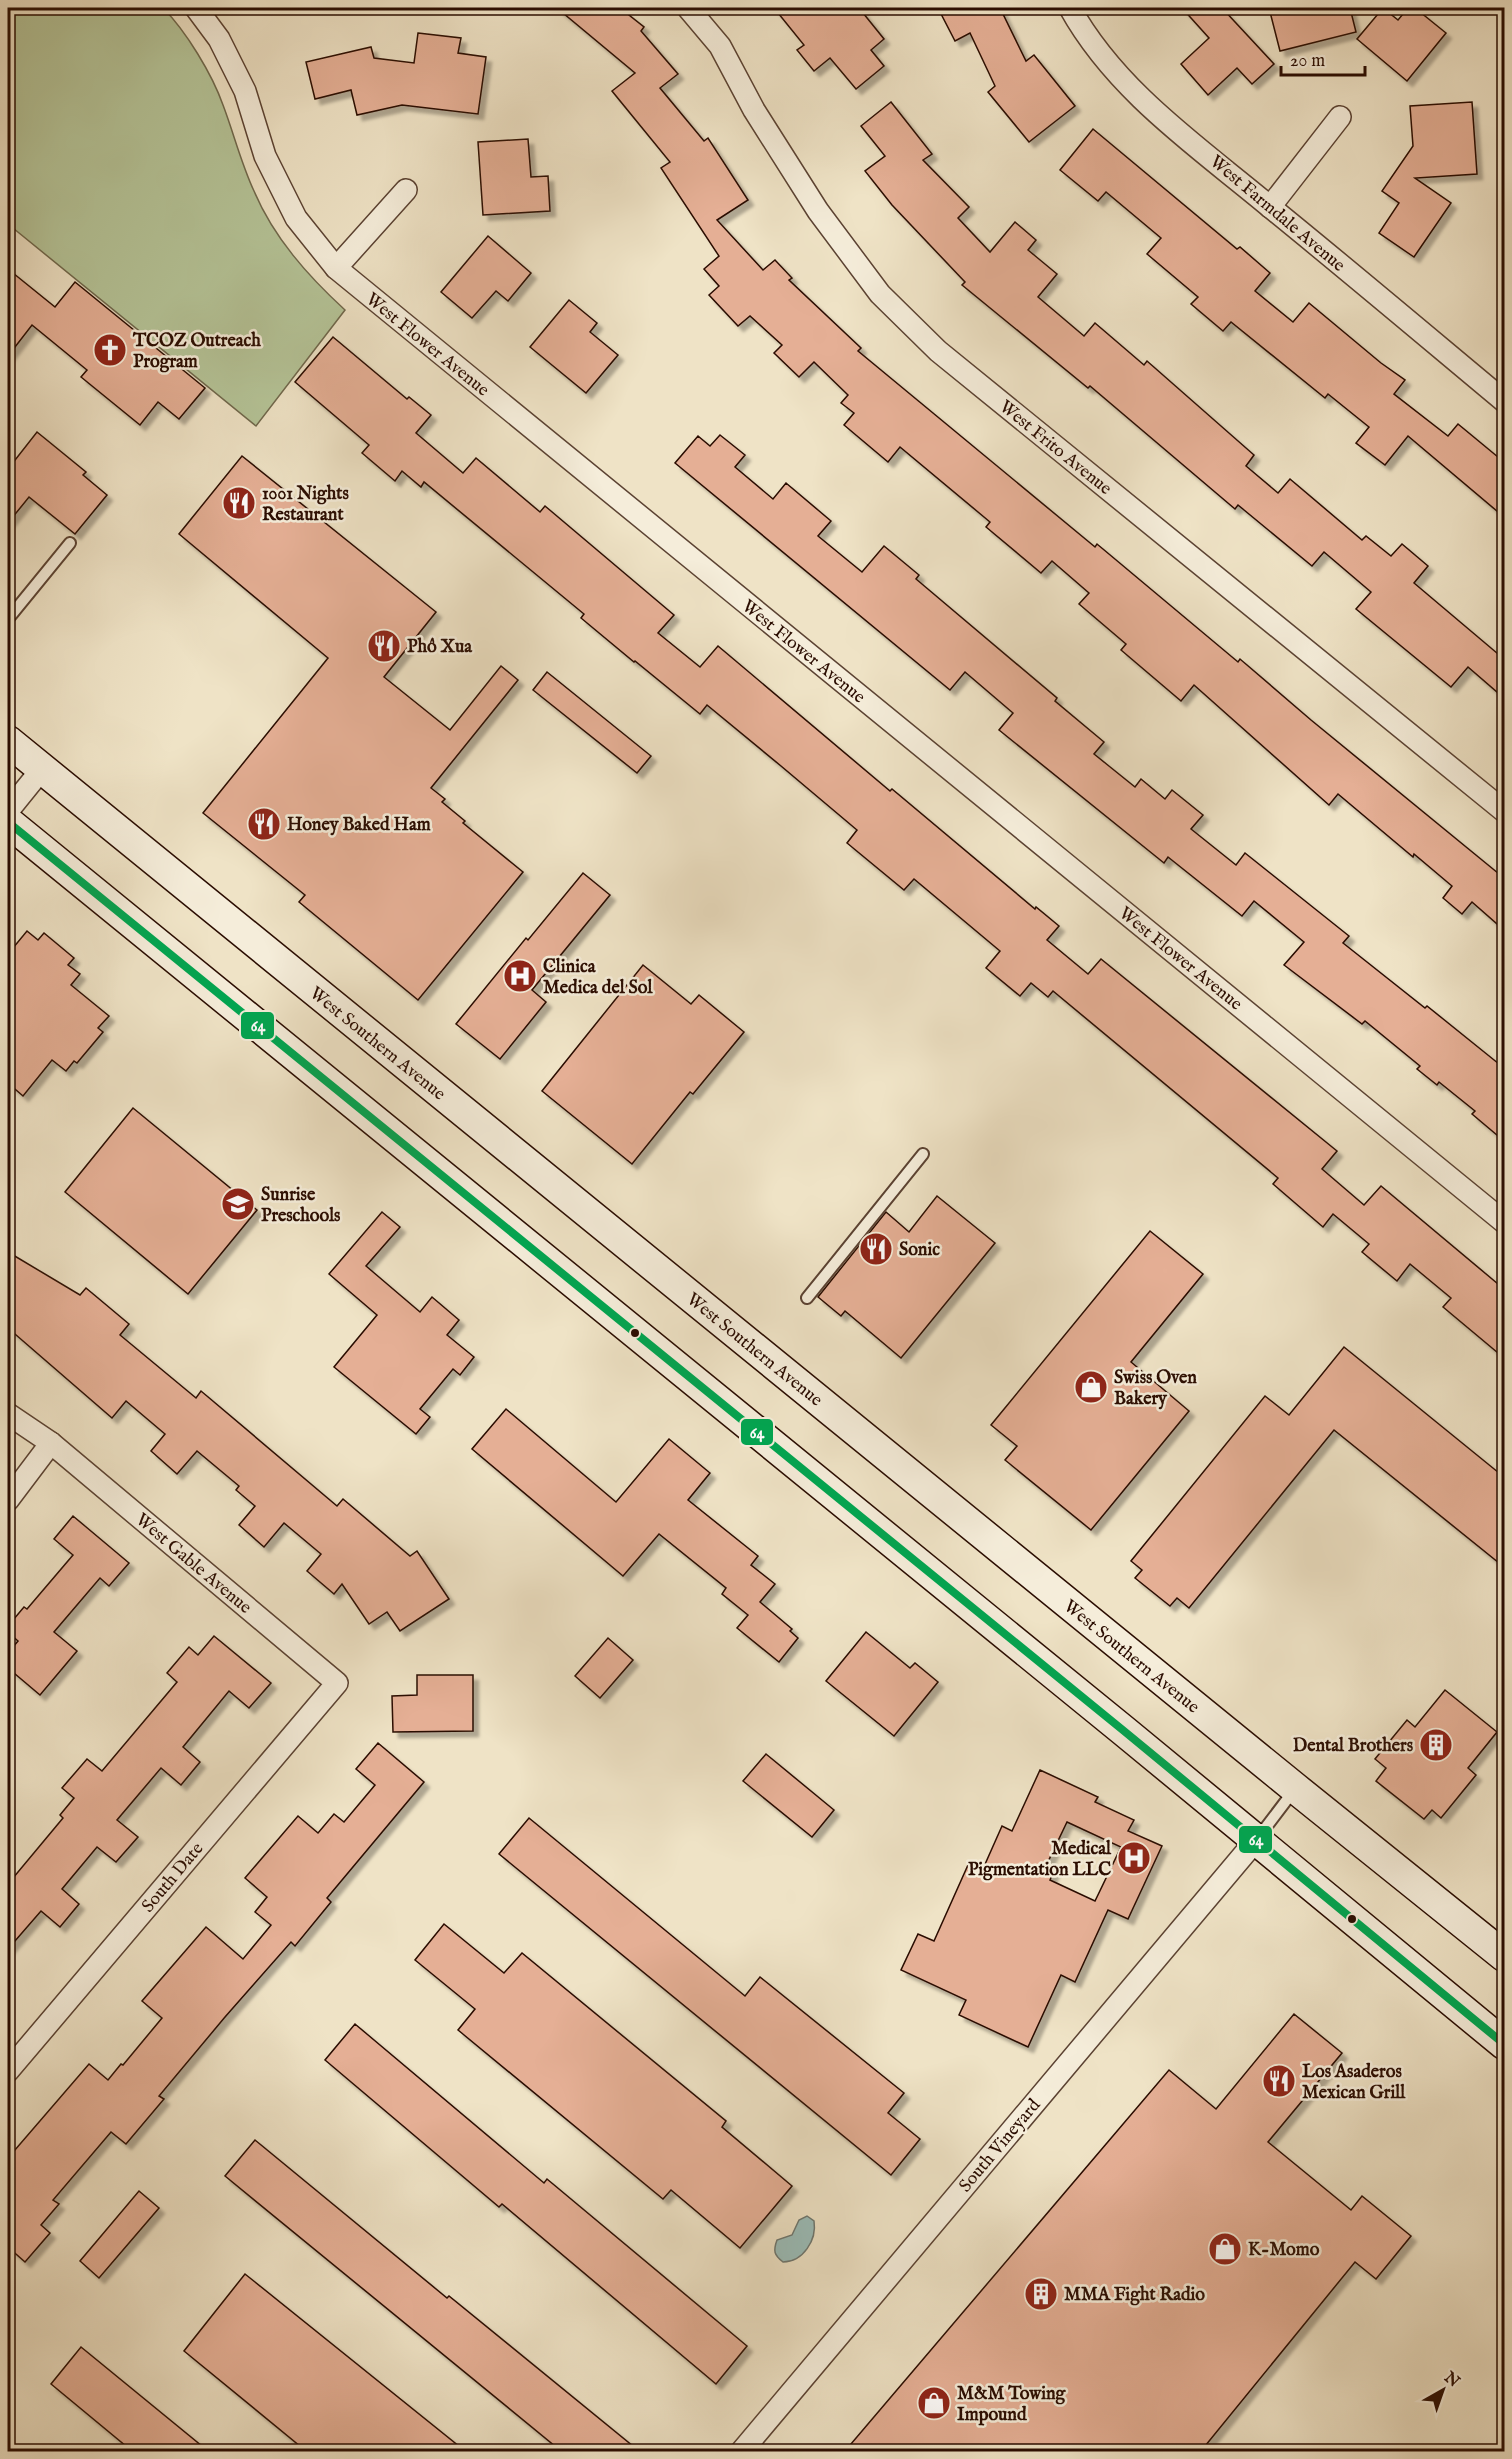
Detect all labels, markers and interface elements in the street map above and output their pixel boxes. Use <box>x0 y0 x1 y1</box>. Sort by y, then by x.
scale bar <box>1281 39 1365 77</box>
text: 20 m <box>1290 50 1325 73</box>
street label: West Farmdale Avenue <box>1205 151 1349 278</box>
street label: West Flower Avenue <box>361 288 493 402</box>
place label: TCOZ Outreach Program <box>132 330 261 374</box>
church icon: TCOZ Outreach Program <box>92 332 128 368</box>
street label: West Frito Avenue <box>994 396 1116 501</box>
place label: 1001 Nights Restaurant <box>262 483 350 527</box>
restaurant icon: 1001 Nights Restaurant <box>221 485 257 521</box>
street label: West Flower Avenue <box>737 595 869 709</box>
restaurant icon: Phô Xua <box>366 628 402 664</box>
place label: Phô Xua <box>407 636 473 659</box>
restaurant icon: Honey Baked Ham <box>246 806 282 842</box>
place label: Honey Baked Ham <box>287 814 431 837</box>
street label: West Flower Avenue <box>1114 902 1246 1016</box>
place label: Clinica Medica del Sol <box>543 956 653 1000</box>
hospital icon: Clinica Medica del Sol <box>502 958 538 994</box>
street label: West Southern Avenue <box>304 982 450 1106</box>
line badge: 64 <box>240 1011 275 1040</box>
text: 64 <box>251 1017 266 1037</box>
place label: Sunrise Preschools <box>261 1184 341 1228</box>
school or university icon: Sunrise Preschools <box>220 1186 256 1222</box>
restaurant icon: Sonic <box>858 1231 894 1267</box>
place label: Sonic <box>899 1239 940 1262</box>
street label: West Southern Avenue <box>681 1288 827 1412</box>
unlabelled marker <box>629 1327 641 1339</box>
place label: Swiss Oven Bakery <box>1114 1367 1197 1411</box>
shop icon: Swiss Oven Bakery <box>1073 1369 1109 1405</box>
line badge: 64 <box>740 1418 774 1446</box>
text: 64 <box>750 1424 765 1444</box>
street label: West Gable Avenue <box>130 1509 256 1619</box>
street label: West Southern Avenue <box>1058 1595 1204 1719</box>
building icon: Dental Brothers <box>1418 1727 1454 1763</box>
place label: Dental Brothers <box>1293 1735 1414 1758</box>
line badge: 64 <box>1238 1825 1273 1854</box>
text: 64 <box>1249 1831 1264 1851</box>
street label: South Date <box>137 1838 209 1918</box>
place label: Medical Pigmentation LLC <box>968 1838 1112 1882</box>
hospital icon: Medical Pigmentation LLC <box>1116 1840 1152 1876</box>
unlabelled marker <box>1346 1913 1358 1925</box>
place label: Los Asaderos Mexican Grill <box>1302 2061 1406 2105</box>
restaurant icon: Los Asaderos Mexican Grill <box>1261 2063 1297 2099</box>
street label: South Vineyard <box>954 2094 1046 2197</box>
shop icon: K-Momo <box>1207 2231 1243 2267</box>
place label: K-Momo <box>1248 2239 1320 2262</box>
building icon: MMA Fight Radio <box>1023 2276 1059 2312</box>
place label: MMA Fight Radio <box>1064 2284 1205 2307</box>
north arrow <box>1413 2360 1473 2420</box>
text: N <box>1439 2367 1463 2392</box>
place label: M&M Towing Impound <box>957 2383 1067 2427</box>
shop icon: M&M Towing Impound <box>916 2385 952 2421</box>

